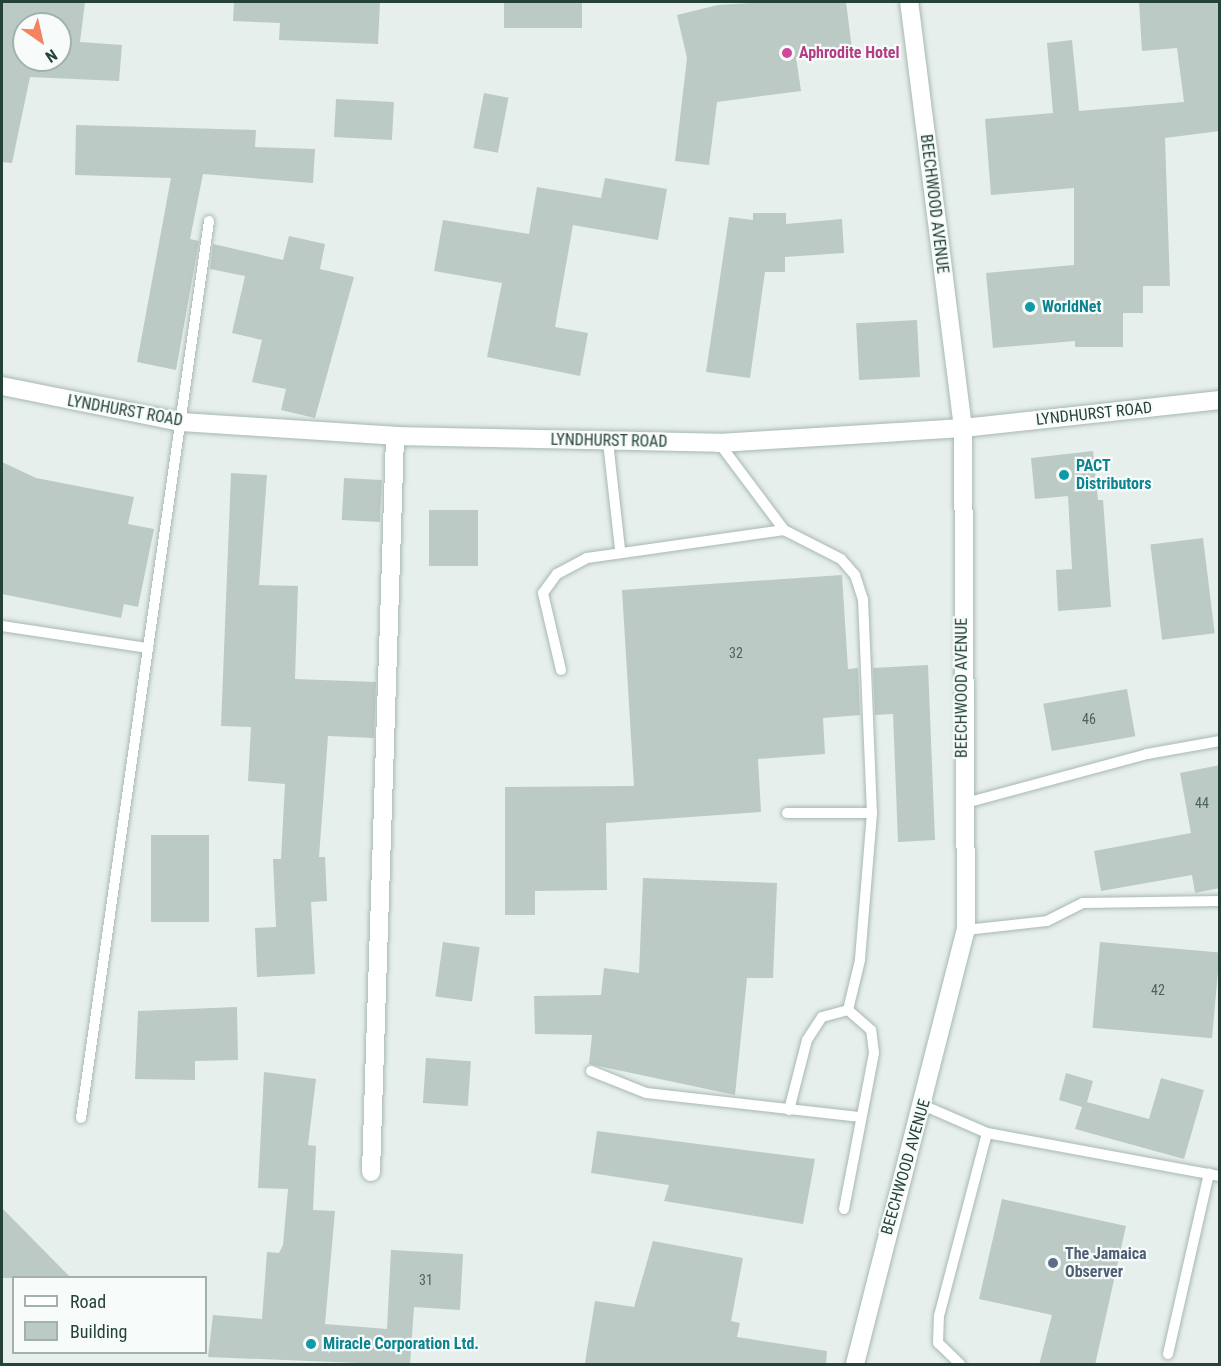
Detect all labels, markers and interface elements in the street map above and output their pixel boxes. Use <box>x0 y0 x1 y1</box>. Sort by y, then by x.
north arrow <box>12 12 72 72</box>
place label: Aphrodite Hotel <box>799 43 900 63</box>
text: N <box>42 45 61 66</box>
marker: Aphrodite Hotel <box>780 46 794 60</box>
street label: BEECHWOOD AVENUE <box>916 133 952 275</box>
place label: WorldNet <box>1042 297 1101 317</box>
marker: WorldNet <box>1023 300 1037 314</box>
street label: LYNDHURST ROAD <box>66 391 184 431</box>
street label: LYNDHURST ROAD <box>1035 398 1153 430</box>
street label: LYNDHURST ROAD <box>550 430 668 452</box>
place label: PACT Distributors <box>1076 456 1152 494</box>
marker: PACT Distributors <box>1057 468 1071 482</box>
street label: BEECHWOOD AVENUE <box>952 618 972 758</box>
house number: 32 <box>729 645 743 661</box>
house number: 46 <box>1082 711 1096 727</box>
house number: 44 <box>1195 795 1209 811</box>
house number: 42 <box>1151 982 1165 998</box>
street label: BEECHWOOD AVENUE <box>877 1097 935 1237</box>
place label: The Jamaica Observer <box>1065 1244 1147 1282</box>
marker: The Jamaica Observer <box>1046 1256 1060 1270</box>
house number: 31 <box>419 1272 433 1288</box>
legend <box>12 1276 207 1354</box>
text: Road <box>70 1291 106 1312</box>
text: Building <box>70 1321 127 1342</box>
place label: Miracle Corporation Ltd. <box>323 1334 479 1354</box>
marker: Miracle Corporation Ltd. <box>304 1337 318 1351</box>

